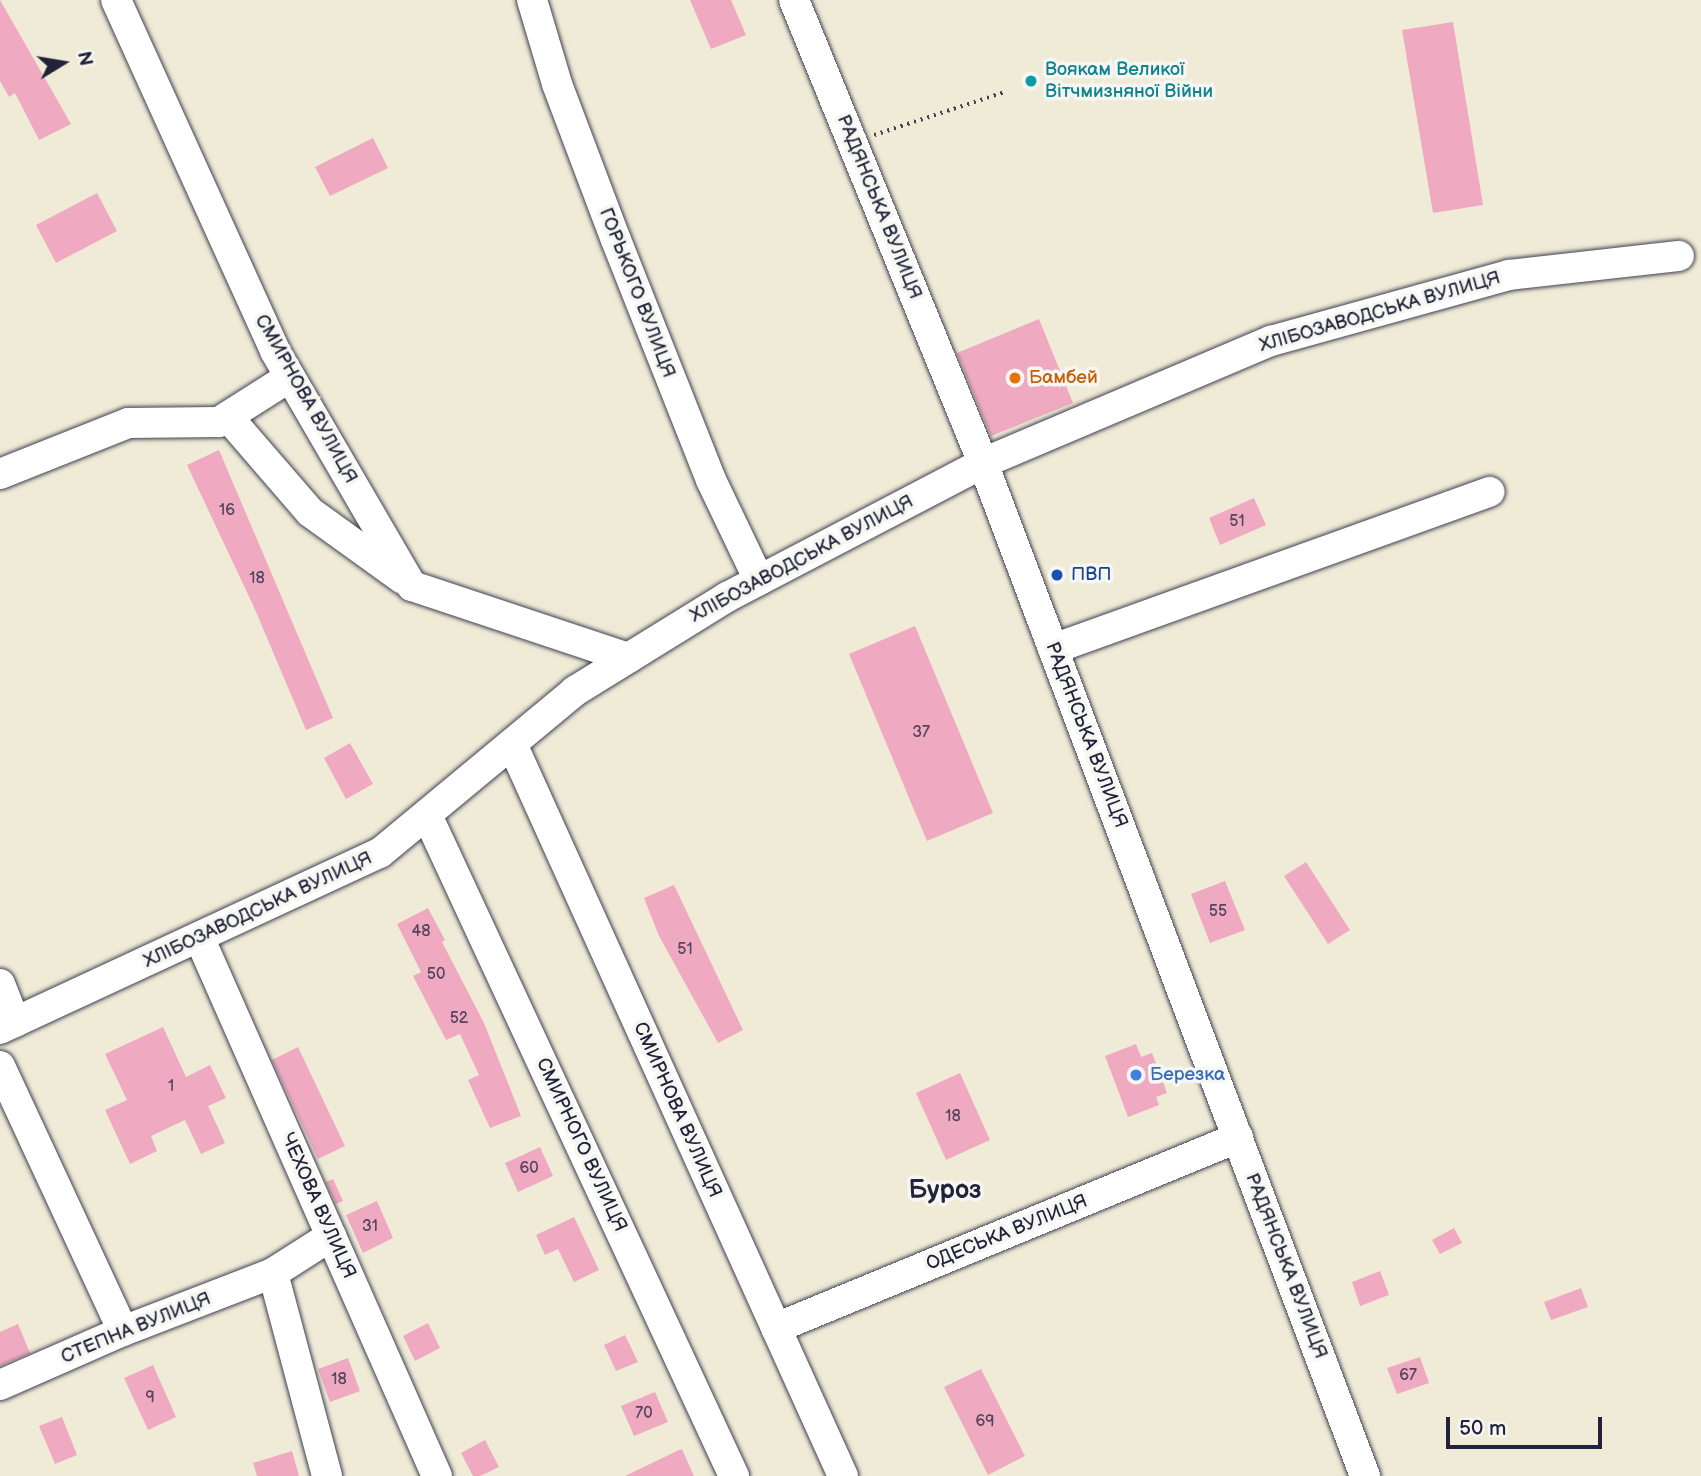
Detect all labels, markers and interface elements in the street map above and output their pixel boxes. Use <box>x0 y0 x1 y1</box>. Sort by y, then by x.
north arrow <box>28 28 98 98</box>
text: N <box>71 50 97 68</box>
place label: Воякам Великої Вітчмизняної Війни <box>1045 59 1213 103</box>
marker: Воякам Великої Вітчмизняної Війни <box>1023 73 1039 89</box>
street label: РАДЯНСЬКА ВУЛИЦЯ <box>832 111 926 303</box>
street label: ГОРЬКОГО ВУЛИЦЯ <box>594 205 680 381</box>
street label: ХЛІБОЗАВОДСЬКА ВУЛИЦЯ <box>1257 267 1503 357</box>
street label: СМИРНОВА ВУЛИЦЯ <box>250 311 362 487</box>
place label: Бамбей <box>1029 367 1098 389</box>
marker: Бамбей <box>1007 370 1023 386</box>
street label: ХЛІБОЗАВОДСЬКА ВУЛИЦЯ <box>686 490 918 628</box>
house number: 16 <box>219 501 235 521</box>
house number: 51 <box>1229 512 1245 532</box>
place label: ПВП <box>1071 564 1112 586</box>
marker: ПВП <box>1049 567 1065 583</box>
house number: 18 <box>249 569 265 589</box>
street label: РАДЯНСЬКА ВУЛИЦЯ <box>1040 639 1132 831</box>
house number: 37 <box>912 723 930 743</box>
street label: ХЛІБОЗАВОДСЬКА ВУЛИЦЯ <box>140 847 376 973</box>
house number: 55 <box>1209 902 1227 922</box>
house number: 48 <box>411 922 431 942</box>
house number: 51 <box>677 940 693 960</box>
house number: 50 <box>427 965 445 985</box>
house number: 52 <box>450 1009 468 1029</box>
street label: СМИРНОВА ВУЛИЦЯ <box>628 1019 726 1201</box>
street label: СМИРНОГО ВУЛИЦЯ <box>531 1054 631 1236</box>
place label: Березка <box>1150 1064 1225 1086</box>
marker: Березка <box>1128 1067 1144 1083</box>
house number: 1 <box>168 1077 174 1097</box>
house number: 18 <box>945 1107 961 1127</box>
street label: ЧЕХОВА ВУЛИЦЯ <box>276 1130 360 1282</box>
house number: 60 <box>519 1159 539 1179</box>
street label: РАДЯНСЬКА ВУЛИЦЯ <box>1240 1170 1332 1362</box>
district label: Буроз <box>909 1175 981 1207</box>
street label: ОДЕСЬКА ВУЛИЦЯ <box>923 1190 1091 1276</box>
house number: 31 <box>362 1217 378 1237</box>
street label: СТЕПНА ВУЛИЦЯ <box>58 1288 214 1368</box>
house number: 67 <box>1399 1366 1417 1386</box>
house number: 18 <box>331 1370 347 1390</box>
house number: 9 <box>145 1388 155 1408</box>
scale bar <box>1449 1402 1605 1446</box>
house number: 70 <box>635 1404 653 1424</box>
house number: 69 <box>975 1412 995 1432</box>
text: 50 m <box>1459 1416 1506 1441</box>

